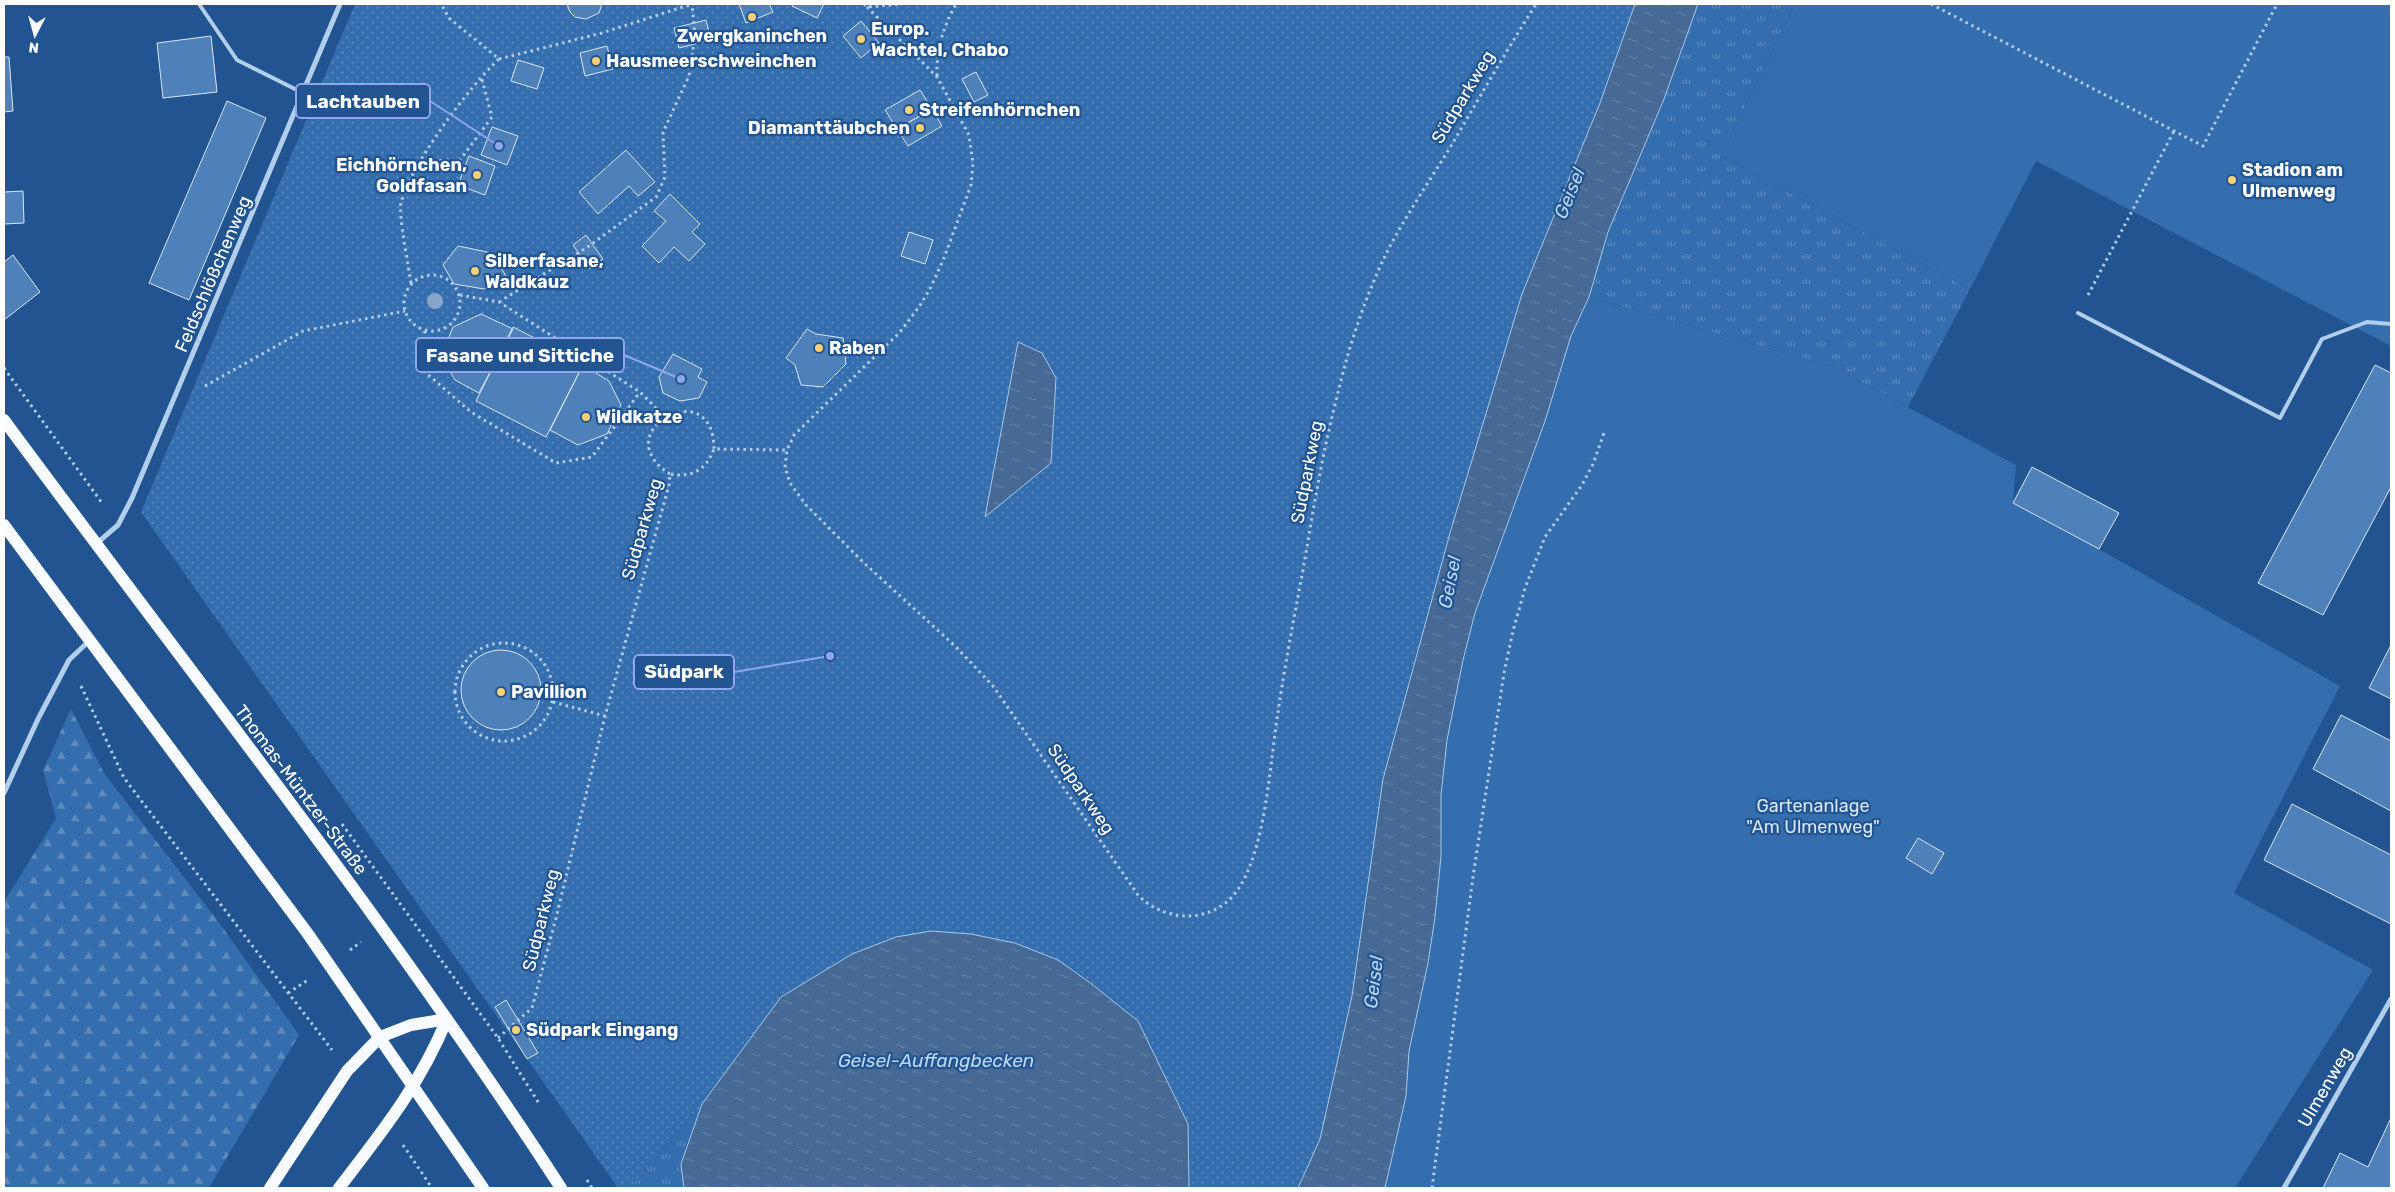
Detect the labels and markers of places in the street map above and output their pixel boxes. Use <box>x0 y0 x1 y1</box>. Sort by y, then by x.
marker: Zwergkaninchen <box>746 11 758 23</box>
place label: Europ. Wachtel, Chabo <box>871 18 1009 61</box>
place label: Zwergkaninchen <box>677 25 827 47</box>
marker: Europ. Wachtel, Chabo <box>855 33 867 45</box>
place label: Hausmeerschweinchen <box>606 50 816 72</box>
marker: Hausmeerschweinchen <box>590 55 602 67</box>
callout: Lachtauben <box>296 84 430 118</box>
place label: Streifenhörnchen <box>919 99 1080 121</box>
marker: Streifenhörnchen <box>903 104 915 116</box>
place label: Diamanttäubchen <box>748 117 910 139</box>
marker: Diamanttäubchen <box>914 122 926 134</box>
place label: Eichhörnchen, Goldfasan <box>336 154 467 197</box>
place label: Stadion am Ulmenweg <box>2242 159 2343 202</box>
marker: Eichhörnchen, Goldfasan <box>471 169 483 181</box>
marker: Stadion am Ulmenweg <box>2226 174 2238 186</box>
place label: Silberfasane, Waldkauz <box>485 250 604 293</box>
marker: Silberfasane, Waldkauz <box>469 265 481 277</box>
place label: Raben <box>829 337 886 359</box>
callout: Fasane und Sittiche <box>416 338 624 372</box>
marker: Raben <box>813 342 825 354</box>
place label: Wildkatze <box>596 406 683 428</box>
marker: Wildkatze <box>580 411 592 423</box>
callout: Südpark <box>634 655 734 689</box>
place label: Pavillion <box>511 681 587 703</box>
marker: Pavillion <box>495 686 507 698</box>
place label: Südpark Eingang <box>526 1019 679 1041</box>
marker: Südpark Eingang <box>510 1024 522 1036</box>

